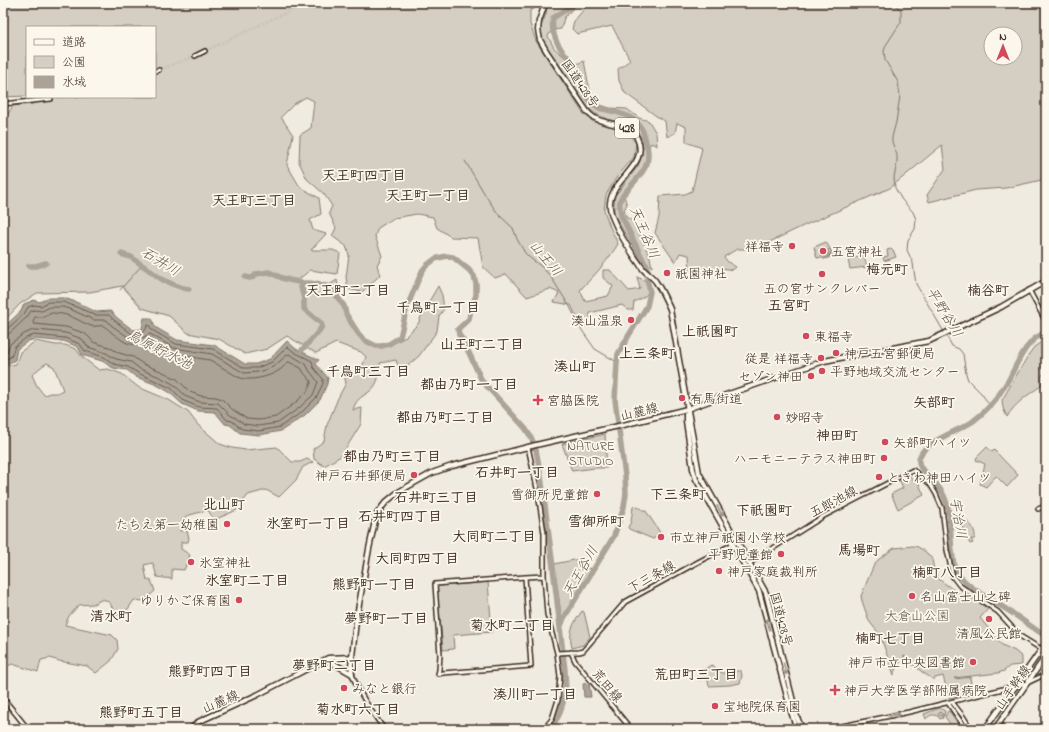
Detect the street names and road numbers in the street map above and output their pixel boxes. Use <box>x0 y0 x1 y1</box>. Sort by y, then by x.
street label: 国道428号 <box>556 56 604 112</box>
road number: 428 <box>615 118 639 138</box>
street label: 山麓線 <box>618 398 662 426</box>
street label: 五郎池線 <box>806 481 862 523</box>
street label: 下三条線 <box>624 556 680 598</box>
street label: 国道428号 <box>764 590 797 649</box>
street label: 山手幹線 <box>991 660 1036 715</box>
street label: 荒田線 <box>587 665 627 708</box>
street label: 山麓線 <box>199 685 243 719</box>

